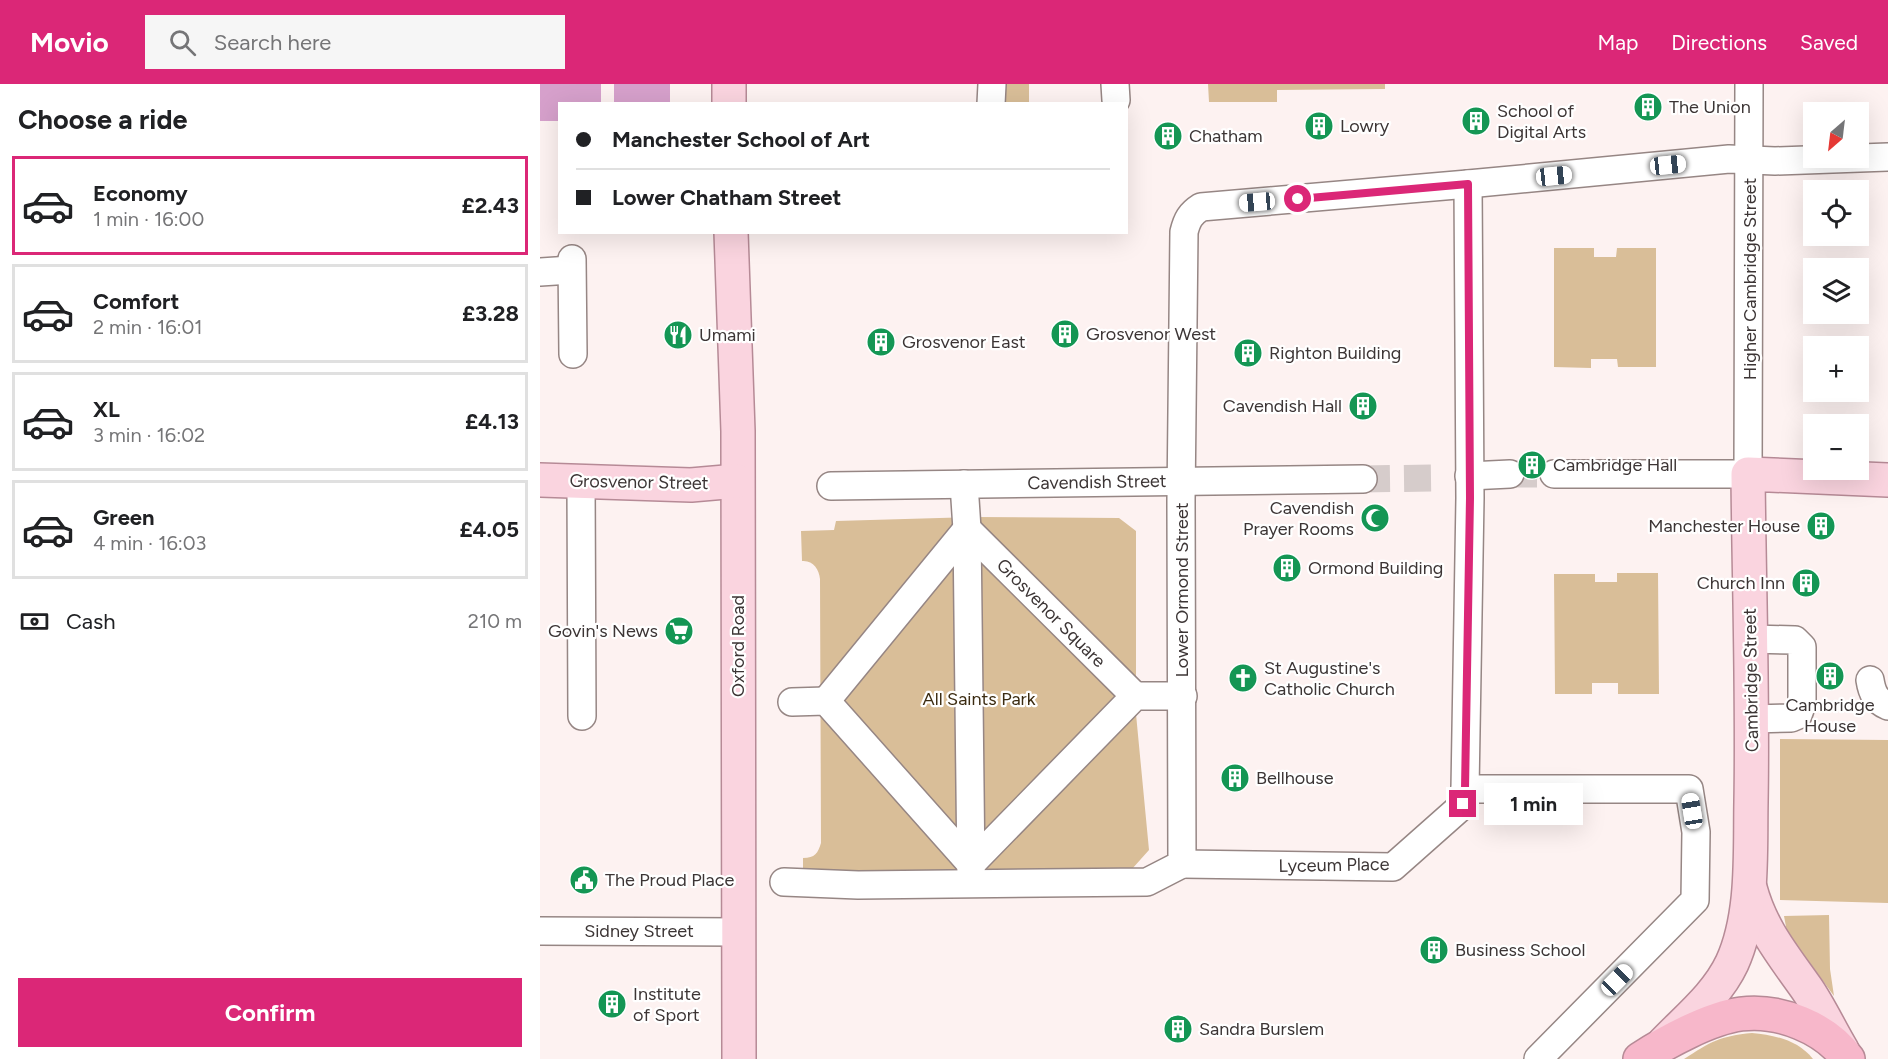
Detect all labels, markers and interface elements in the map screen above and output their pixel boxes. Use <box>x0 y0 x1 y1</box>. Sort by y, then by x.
search box <box>145 15 565 69</box>
text: Movio <box>30 25 109 59</box>
icon: search <box>166 26 199 59</box>
text: Search here <box>214 29 331 56</box>
text: Map <box>1597 30 1638 55</box>
text: Directions <box>1671 30 1767 55</box>
text: Saved <box>1800 30 1858 55</box>
building icon: The Union <box>1632 91 1664 123</box>
place label: The Union <box>1669 96 1751 118</box>
place label: School of Digital Arts <box>1497 100 1586 143</box>
north arrow <box>1803 102 1869 168</box>
map controls <box>1803 102 1869 480</box>
text: Choose a ride <box>18 103 187 136</box>
building icon: School of Digital Arts <box>1460 105 1492 137</box>
building icon: Lowry <box>1303 110 1335 142</box>
place label: Lowry <box>1340 115 1390 137</box>
building icon: Chatham <box>1152 120 1184 152</box>
place label: Chatham <box>1189 125 1263 147</box>
text: Manchester School of Art <box>612 126 870 153</box>
car <box>1649 154 1687 176</box>
car <box>1535 165 1573 187</box>
street label: Higher Cambridge Street <box>1739 177 1761 380</box>
icon: car <box>21 179 75 233</box>
text: Economy <box>93 180 188 207</box>
button: locate <box>1803 180 1869 246</box>
text: Lower Chatham Street <box>612 184 841 211</box>
route start <box>1284 185 1311 212</box>
car <box>1238 191 1276 213</box>
text: £2.43 <box>462 192 519 219</box>
text: 1 min · 16:00 <box>93 207 204 231</box>
button: layers <box>1803 258 1869 324</box>
icon: car <box>21 287 75 341</box>
text: Comfort <box>93 288 179 315</box>
text: £3.28 <box>462 300 519 327</box>
text: 2 min · 16:01 <box>93 315 203 339</box>
building icon: Grosvenor West <box>1049 318 1081 350</box>
restaurant icon: Umami <box>662 319 694 351</box>
place label: Grosvenor West <box>1086 323 1216 345</box>
place label: Umami <box>699 324 756 346</box>
building icon: Grosvenor East <box>865 326 897 358</box>
place label: Grosvenor East <box>902 331 1026 353</box>
button: + <box>1803 336 1869 402</box>
building icon: Righton Building <box>1232 337 1264 369</box>
place label: Righton Building <box>1269 342 1401 364</box>
building icon: Cavendish Hall <box>1347 390 1379 422</box>
icon: car <box>21 395 75 449</box>
place label: Cavendish Hall <box>1223 395 1342 417</box>
text: XL <box>93 396 120 423</box>
text: £4.13 <box>465 408 519 435</box>
button: − <box>1803 414 1869 480</box>
text: 3 min · 16:02 <box>93 423 205 447</box>
building icon: Cambridge Hall <box>1516 449 1548 481</box>
place label: Cambridge Hall <box>1553 454 1677 476</box>
street label: Grosvenor Street <box>569 470 709 494</box>
street label: Cavendish Street <box>1027 470 1167 494</box>
place label: Cavendish Prayer Rooms <box>1243 497 1354 540</box>
street label: Lower Ormond Street <box>1171 502 1193 678</box>
mosque icon: Cavendish Prayer Rooms <box>1359 502 1391 534</box>
icon: car <box>21 503 75 557</box>
text: Green <box>93 504 155 531</box>
building icon: Manchester House <box>1805 510 1837 542</box>
place label: Manchester House <box>1648 515 1800 537</box>
text: £4.05 <box>459 516 519 543</box>
text: 4 min · 16:03 <box>93 531 206 555</box>
building icon: Ormond Building <box>1271 552 1303 584</box>
street label: Grosvenor Square <box>992 554 1110 672</box>
place label: Ormond Building <box>1308 557 1443 579</box>
building icon: Church Inn <box>1790 567 1822 599</box>
place label: Church Inn <box>1697 572 1785 594</box>
street label: Oxford Road <box>727 595 749 697</box>
icon: cash <box>18 605 51 638</box>
text: Cash <box>66 608 116 635</box>
street label: Cambridge Street <box>1739 608 1763 752</box>
text: 210 m <box>468 609 522 633</box>
supermarket icon: Govin's News <box>663 615 695 647</box>
place label: Govin's News <box>548 620 658 642</box>
place label: St Augustine's Catholic Church <box>1264 657 1395 700</box>
building icon: Cambridge House <box>1814 660 1846 692</box>
church icon: St Augustine's Catholic Church <box>1227 662 1259 694</box>
park label: All Saints Park <box>923 688 1036 710</box>
place label: Cambridge House <box>1785 694 1875 737</box>
building icon: Bellhouse <box>1219 762 1251 794</box>
place label: Bellhouse <box>1256 767 1334 789</box>
callout: 1 min <box>1484 783 1583 825</box>
route end <box>1449 790 1476 817</box>
text: 1 min <box>1510 792 1557 816</box>
car <box>1680 792 1704 830</box>
street label: Lyceum Place <box>1278 853 1390 877</box>
public building icon: The Proud Place <box>568 864 600 896</box>
place label: The Proud Place <box>605 869 734 891</box>
street label: Sidney Street <box>584 920 694 942</box>
building icon: Business School <box>1418 934 1450 966</box>
place label: Business School <box>1455 939 1585 961</box>
car <box>1598 961 1636 999</box>
button: Confirm <box>18 978 522 1047</box>
place label: Institute of Sport <box>633 983 701 1026</box>
building icon: Institute of Sport <box>596 988 628 1020</box>
building icon: Sandra Burslem <box>1162 1013 1194 1045</box>
place label: Sandra Burslem <box>1199 1018 1324 1040</box>

